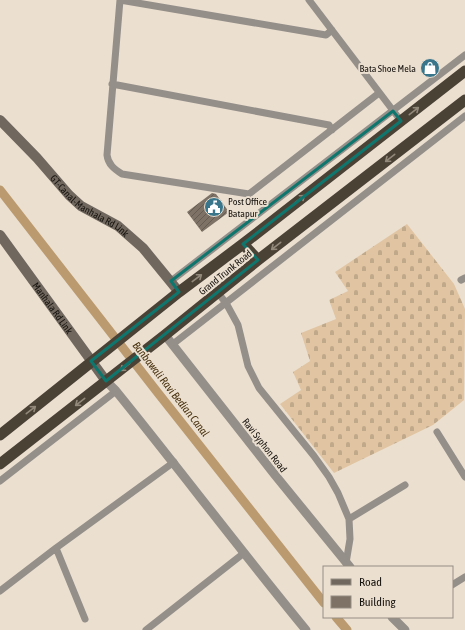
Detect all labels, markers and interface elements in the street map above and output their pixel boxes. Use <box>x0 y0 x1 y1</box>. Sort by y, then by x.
shop icon: Bata Shoe Mela <box>419 57 441 79</box>
place label: Bata Shoe Mela <box>360 63 416 74</box>
one-way arrow <box>408 107 419 115</box>
one-way arrow <box>384 154 395 163</box>
street label: GT-Canal-Manhala Rd Link <box>48 173 131 239</box>
one-way arrow <box>295 195 306 204</box>
public building icon: Post Office Batapur <box>203 196 225 218</box>
place label: Post Office Batapur <box>228 196 268 219</box>
one-way arrow <box>271 242 282 251</box>
street label: Grand Trunk Road <box>197 248 254 297</box>
one-way arrow <box>191 274 202 282</box>
street label: Manhala Rd Link <box>30 280 75 337</box>
water label: Banbawali Ravi Bedian Canal <box>130 339 212 439</box>
one-way arrow <box>119 363 130 371</box>
one-way arrow <box>75 398 86 406</box>
one-way arrow <box>25 406 36 415</box>
street label: Ravi Syphon Road <box>240 416 289 475</box>
legend <box>323 566 453 618</box>
text: Road <box>359 575 382 589</box>
text: Building <box>359 595 397 609</box>

